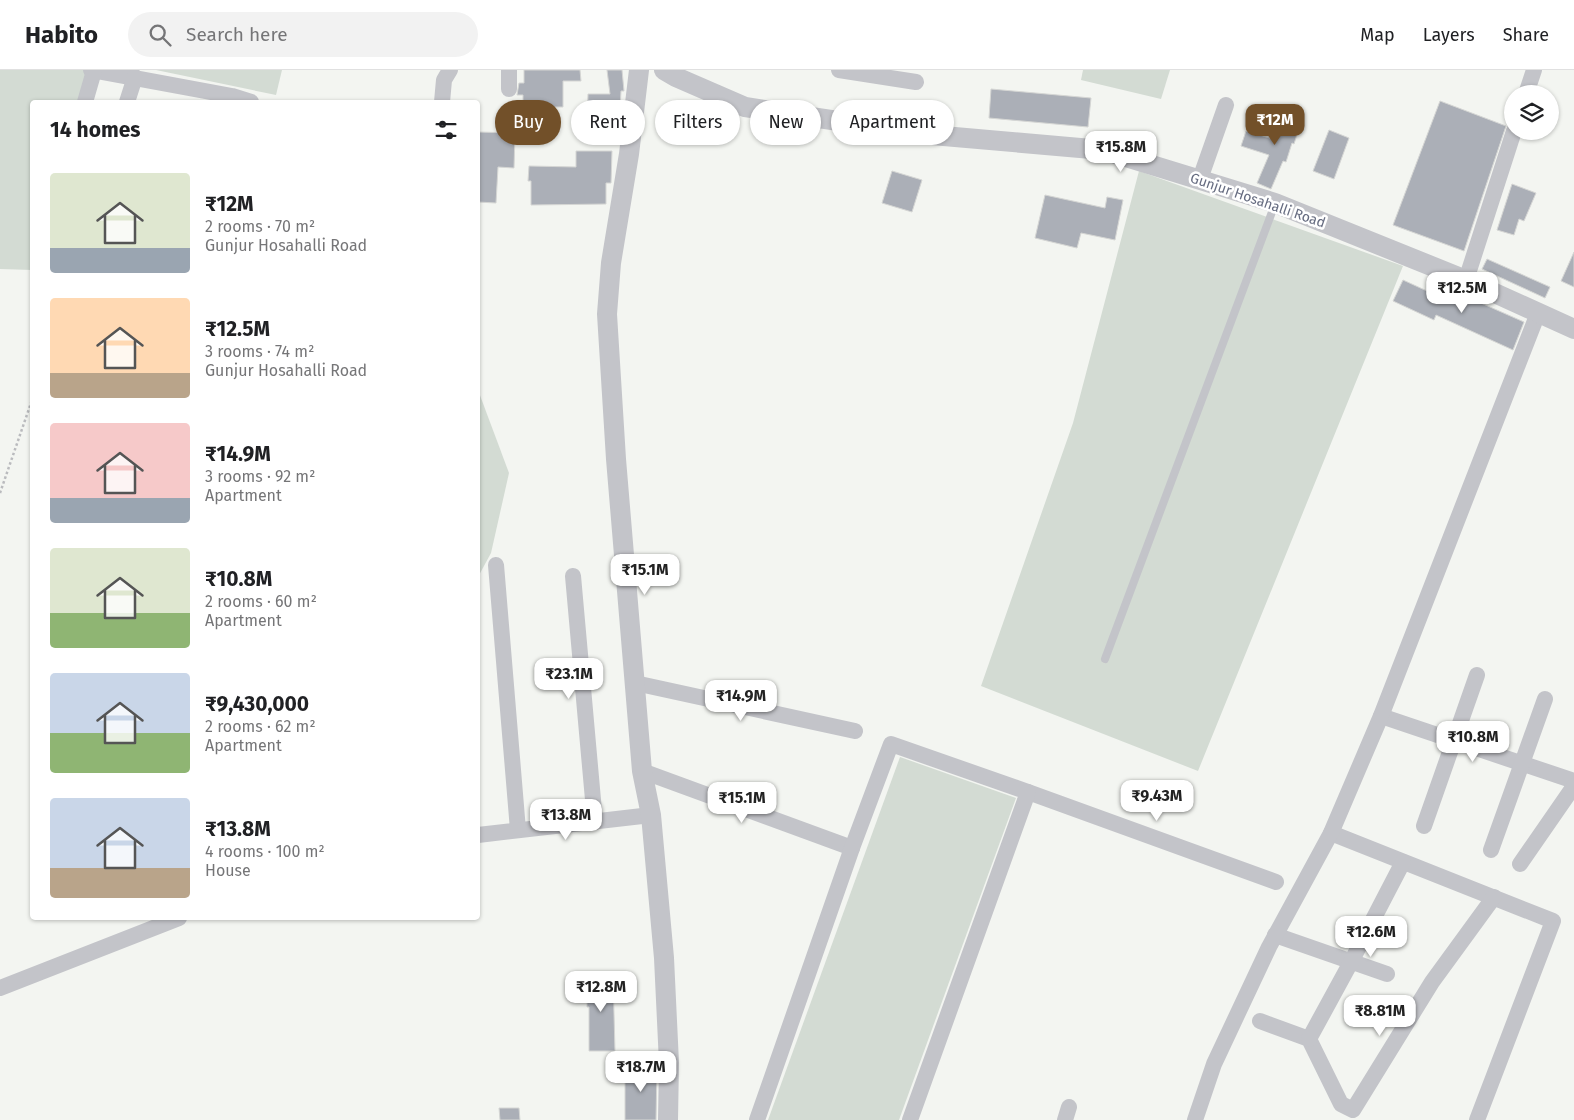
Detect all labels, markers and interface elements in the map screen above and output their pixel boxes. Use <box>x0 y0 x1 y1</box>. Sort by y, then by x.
search box <box>128 12 478 57</box>
text: Habito <box>25 21 98 49</box>
icon: search <box>146 21 174 49</box>
text: Search here <box>186 23 288 46</box>
text: Map <box>1360 24 1395 46</box>
text: Layers <box>1423 24 1475 46</box>
text: Share <box>1503 24 1549 46</box>
map controls <box>1504 85 1559 140</box>
button: layers <box>1504 85 1559 140</box>
chip: Buy <box>495 100 561 145</box>
chip: Rent <box>571 100 645 145</box>
chip: Filters <box>655 100 740 145</box>
chip: New <box>750 100 821 145</box>
chip: Apartment <box>831 100 954 145</box>
pin: ₹12M <box>1245 104 1305 146</box>
text: ₹12M <box>1257 110 1293 129</box>
icon: filters <box>432 116 460 144</box>
text: 14 homes <box>50 117 140 143</box>
pin: ₹15.8M <box>1080 131 1162 173</box>
text: ₹15.8M <box>1096 137 1146 156</box>
street label: Gunjur Hosahalli Road <box>1188 169 1328 232</box>
text: ₹12M <box>205 191 254 217</box>
icon: home <box>90 193 150 253</box>
text: 2 rooms · 70 m² <box>205 217 315 236</box>
text: Gunjur Hosahalli Road <box>205 236 367 255</box>
pin: ₹12.5M <box>1421 272 1503 314</box>
text: ₹12.5M <box>1437 278 1487 297</box>
text: ₹12.5M <box>205 316 270 342</box>
icon: home <box>90 318 150 378</box>
text: 3 rooms · 74 m² <box>205 342 314 361</box>
text: Gunjur Hosahalli Road <box>205 361 367 380</box>
text: ₹14.9M <box>205 441 271 467</box>
icon: home <box>90 443 150 503</box>
text: 3 rooms · 92 m² <box>205 467 315 486</box>
text: Apartment <box>205 486 282 505</box>
pin: ₹15.1M <box>604 554 686 596</box>
text: ₹15.1M <box>622 560 668 579</box>
text: ₹10.8M <box>205 566 272 592</box>
icon: home <box>90 568 150 628</box>
text: 2 rooms · 60 m² <box>205 592 317 611</box>
text: Apartment <box>205 611 282 630</box>
pin: ₹23.1M <box>528 658 610 700</box>
text: ₹23.1M <box>545 664 593 683</box>
pin: ₹14.9M <box>700 680 782 722</box>
text: ₹14.9M <box>716 686 766 705</box>
text: ₹9,430,000 <box>205 691 309 717</box>
icon: home <box>90 693 150 753</box>
text: 2 rooms · 62 m² <box>205 717 316 736</box>
pin: ₹10.8M <box>1432 720 1514 763</box>
text: ₹10.8M <box>1447 727 1499 746</box>
text: Apartment <box>205 736 282 755</box>
pin: ₹9.43M <box>1116 780 1198 822</box>
pin: ₹15.1M <box>701 782 783 824</box>
text: ₹9.43M <box>1132 786 1182 805</box>
text: ₹15.1M <box>719 788 765 807</box>
pin: ₹13.8M <box>525 798 607 841</box>
text: ₹13.8M <box>541 805 591 824</box>
text: ₹13.8M <box>205 816 271 842</box>
icon: home <box>90 818 150 878</box>
text: 4 rooms · 100 m² <box>205 842 325 861</box>
text: House <box>205 861 251 880</box>
pin: ₹12.6M <box>1330 916 1412 958</box>
text: ₹12.6M <box>1346 922 1396 941</box>
pin: ₹12.8M <box>560 970 642 1013</box>
text: ₹12.8M <box>576 977 626 996</box>
pin: ₹8.81M <box>1339 994 1421 1037</box>
text: ₹8.81M <box>1355 1001 1405 1020</box>
pin: ₹18.7M <box>600 1050 682 1093</box>
text: ₹18.7M <box>616 1057 666 1076</box>

